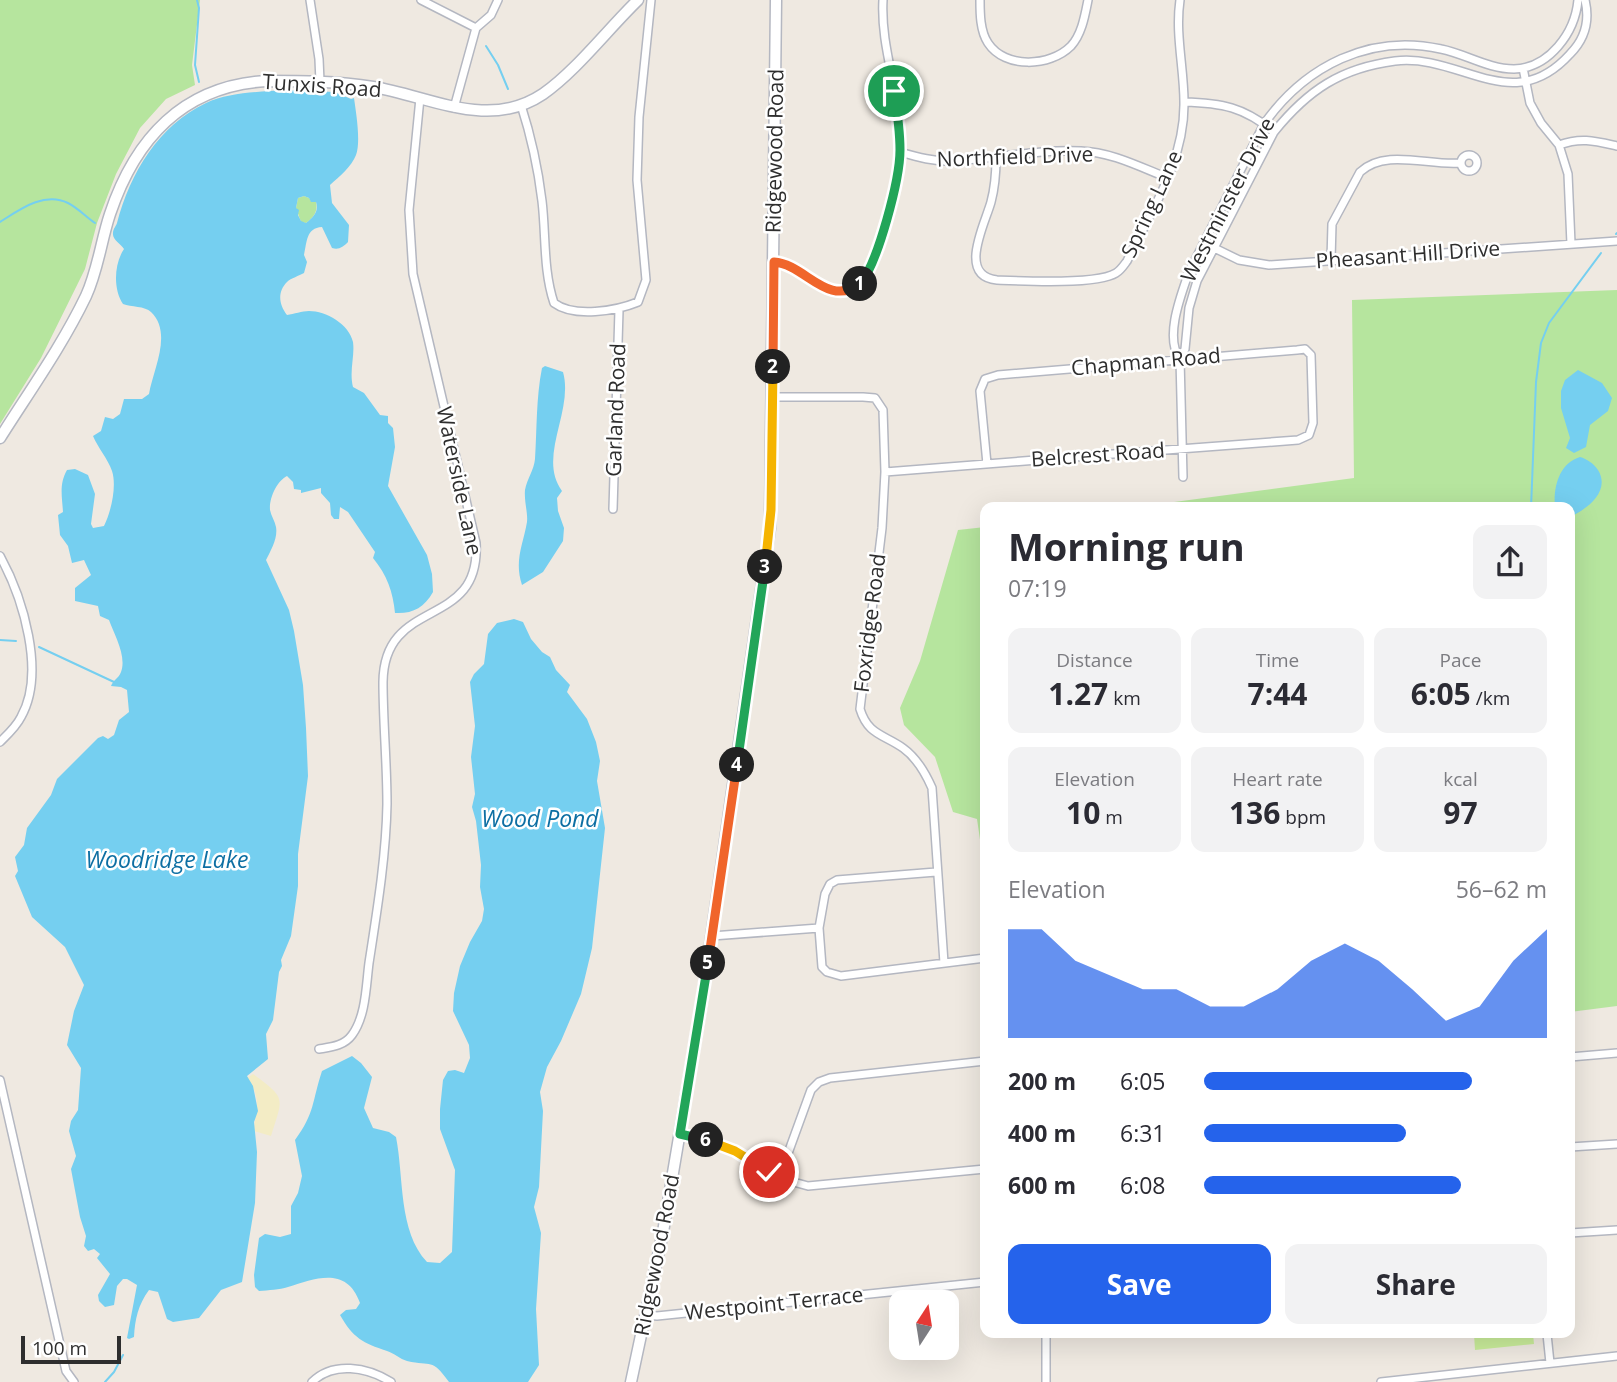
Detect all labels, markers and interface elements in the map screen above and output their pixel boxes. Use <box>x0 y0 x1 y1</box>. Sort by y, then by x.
pin <box>864 61 924 121</box>
street label: Tunxis Road <box>262 67 383 103</box>
street label: Ridgewood Road <box>759 69 789 233</box>
icon: arrive <box>875 72 913 110</box>
street label: Westminster Drive <box>1174 113 1281 287</box>
street label: Northfield Drive <box>936 139 1094 173</box>
street label: Spring Lane <box>1114 145 1188 262</box>
street label: Pheasant Hill Drive <box>1315 234 1501 274</box>
pin: 1 <box>842 266 878 302</box>
text: 1 <box>854 270 865 296</box>
street label: Chapman Road <box>1070 341 1222 381</box>
street label: Garland Road <box>599 343 631 477</box>
pin: 2 <box>756 350 790 384</box>
text: 2 <box>767 353 778 379</box>
street label: Waterside Lane <box>431 404 489 558</box>
street label: Belcrest Road <box>1030 435 1166 473</box>
text: Morning run <box>1008 520 1245 572</box>
button: share <box>1473 525 1547 599</box>
pin: 3 <box>748 550 782 584</box>
street label: Foxridge Road <box>847 552 891 694</box>
text: 3 <box>759 553 770 579</box>
text: 07:19 <box>1008 572 1067 604</box>
text: Distance <box>1056 647 1133 673</box>
text: Time <box>1256 647 1299 673</box>
text: Pace <box>1440 647 1481 673</box>
text: 1.27 <box>1048 673 1108 714</box>
text: 7:44 <box>1247 673 1308 714</box>
text: 6:05 <box>1411 673 1471 714</box>
text: km <box>1108 685 1141 711</box>
text: /km <box>1471 685 1510 711</box>
pin: 4 <box>720 748 754 782</box>
text: 4 <box>731 751 742 777</box>
text: Elevation <box>1054 766 1135 792</box>
text: Heart rate <box>1232 766 1323 792</box>
text: kcal <box>1443 766 1478 792</box>
text: 10 <box>1066 792 1100 833</box>
text: 136 <box>1229 792 1280 833</box>
text: 97 <box>1443 792 1478 833</box>
water label: Wood Pond <box>481 802 599 834</box>
text: m <box>1100 804 1123 830</box>
text: bpm <box>1280 804 1326 830</box>
water label: Woodridge Lake <box>85 843 249 875</box>
text: Elevation <box>1008 873 1106 905</box>
text: 56–62 m <box>1456 873 1547 905</box>
pin: 5 <box>690 946 726 981</box>
text: 5 <box>702 949 713 975</box>
text: 200 m <box>1008 1065 1076 1097</box>
text: 6:05 <box>1120 1065 1166 1097</box>
text: 400 m <box>1008 1117 1076 1149</box>
text: 6:31 <box>1120 1117 1166 1149</box>
pin: 6 <box>688 1122 724 1158</box>
text: 6 <box>700 1126 711 1152</box>
pin <box>739 1142 799 1202</box>
icon: check <box>750 1153 788 1191</box>
text: 600 m <box>1008 1169 1076 1201</box>
text: 6:08 <box>1120 1169 1166 1201</box>
street label: Ridgewood Road <box>627 1172 685 1338</box>
button: Save <box>1008 1244 1271 1324</box>
button: Share <box>1285 1244 1547 1324</box>
street label: Westpoint Terrace <box>683 1280 865 1326</box>
north arrow <box>889 1290 959 1360</box>
map controls <box>889 1290 959 1360</box>
scale bar <box>21 1333 121 1365</box>
text: 100 m <box>32 1335 87 1361</box>

